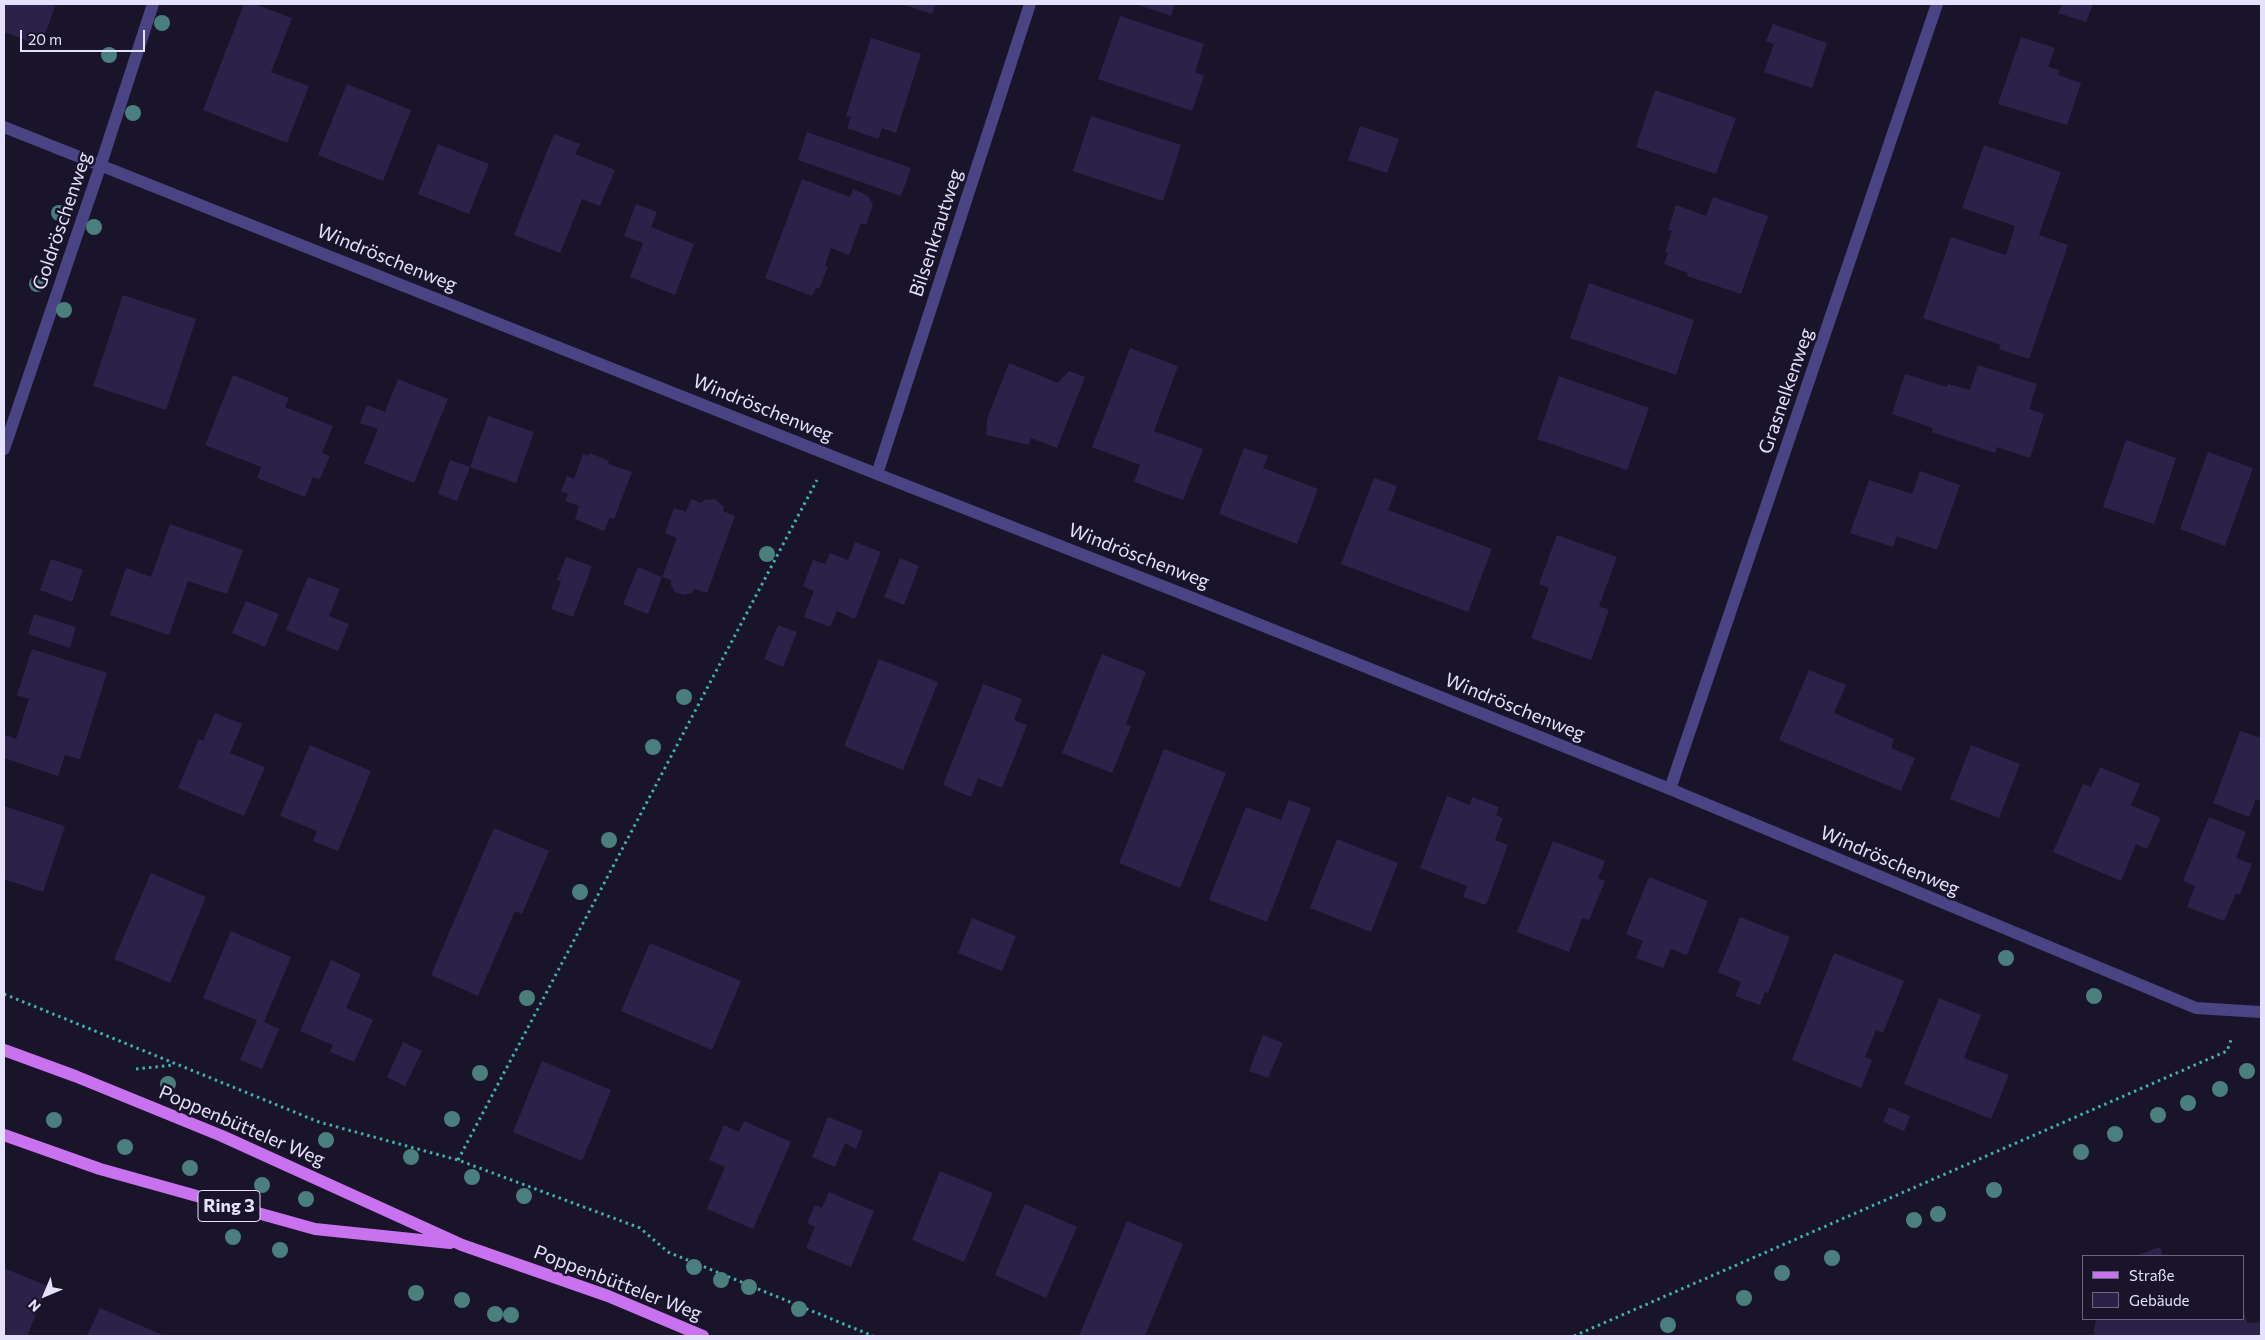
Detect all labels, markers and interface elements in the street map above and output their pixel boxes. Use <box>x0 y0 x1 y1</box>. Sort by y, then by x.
scale bar <box>22 20 148 52</box>
text: 20 m <box>28 30 62 48</box>
street label: Goldröschenweg <box>28 149 96 293</box>
street label: Bilsenkrautweg <box>905 166 967 300</box>
street label: Windröschenweg <box>313 219 461 297</box>
street label: Grasnelkenweg <box>1754 325 1818 457</box>
street label: Windröschenweg <box>689 369 837 447</box>
street label: Windröschenweg <box>1065 519 1213 593</box>
street label: Windröschenweg <box>1441 668 1589 746</box>
street label: Windröschenweg <box>1817 821 1963 901</box>
street label: Poppenbütteler Weg <box>156 1081 328 1171</box>
road number: Ring 3 <box>198 1190 260 1222</box>
street label: Poppenbütteler Weg <box>531 1240 705 1326</box>
legend <box>2082 1255 2245 1320</box>
text: Straße <box>2129 1266 2175 1284</box>
north arrow <box>20 1270 70 1320</box>
text: Gebäude <box>2129 1291 2190 1309</box>
text: N <box>24 1296 44 1316</box>

